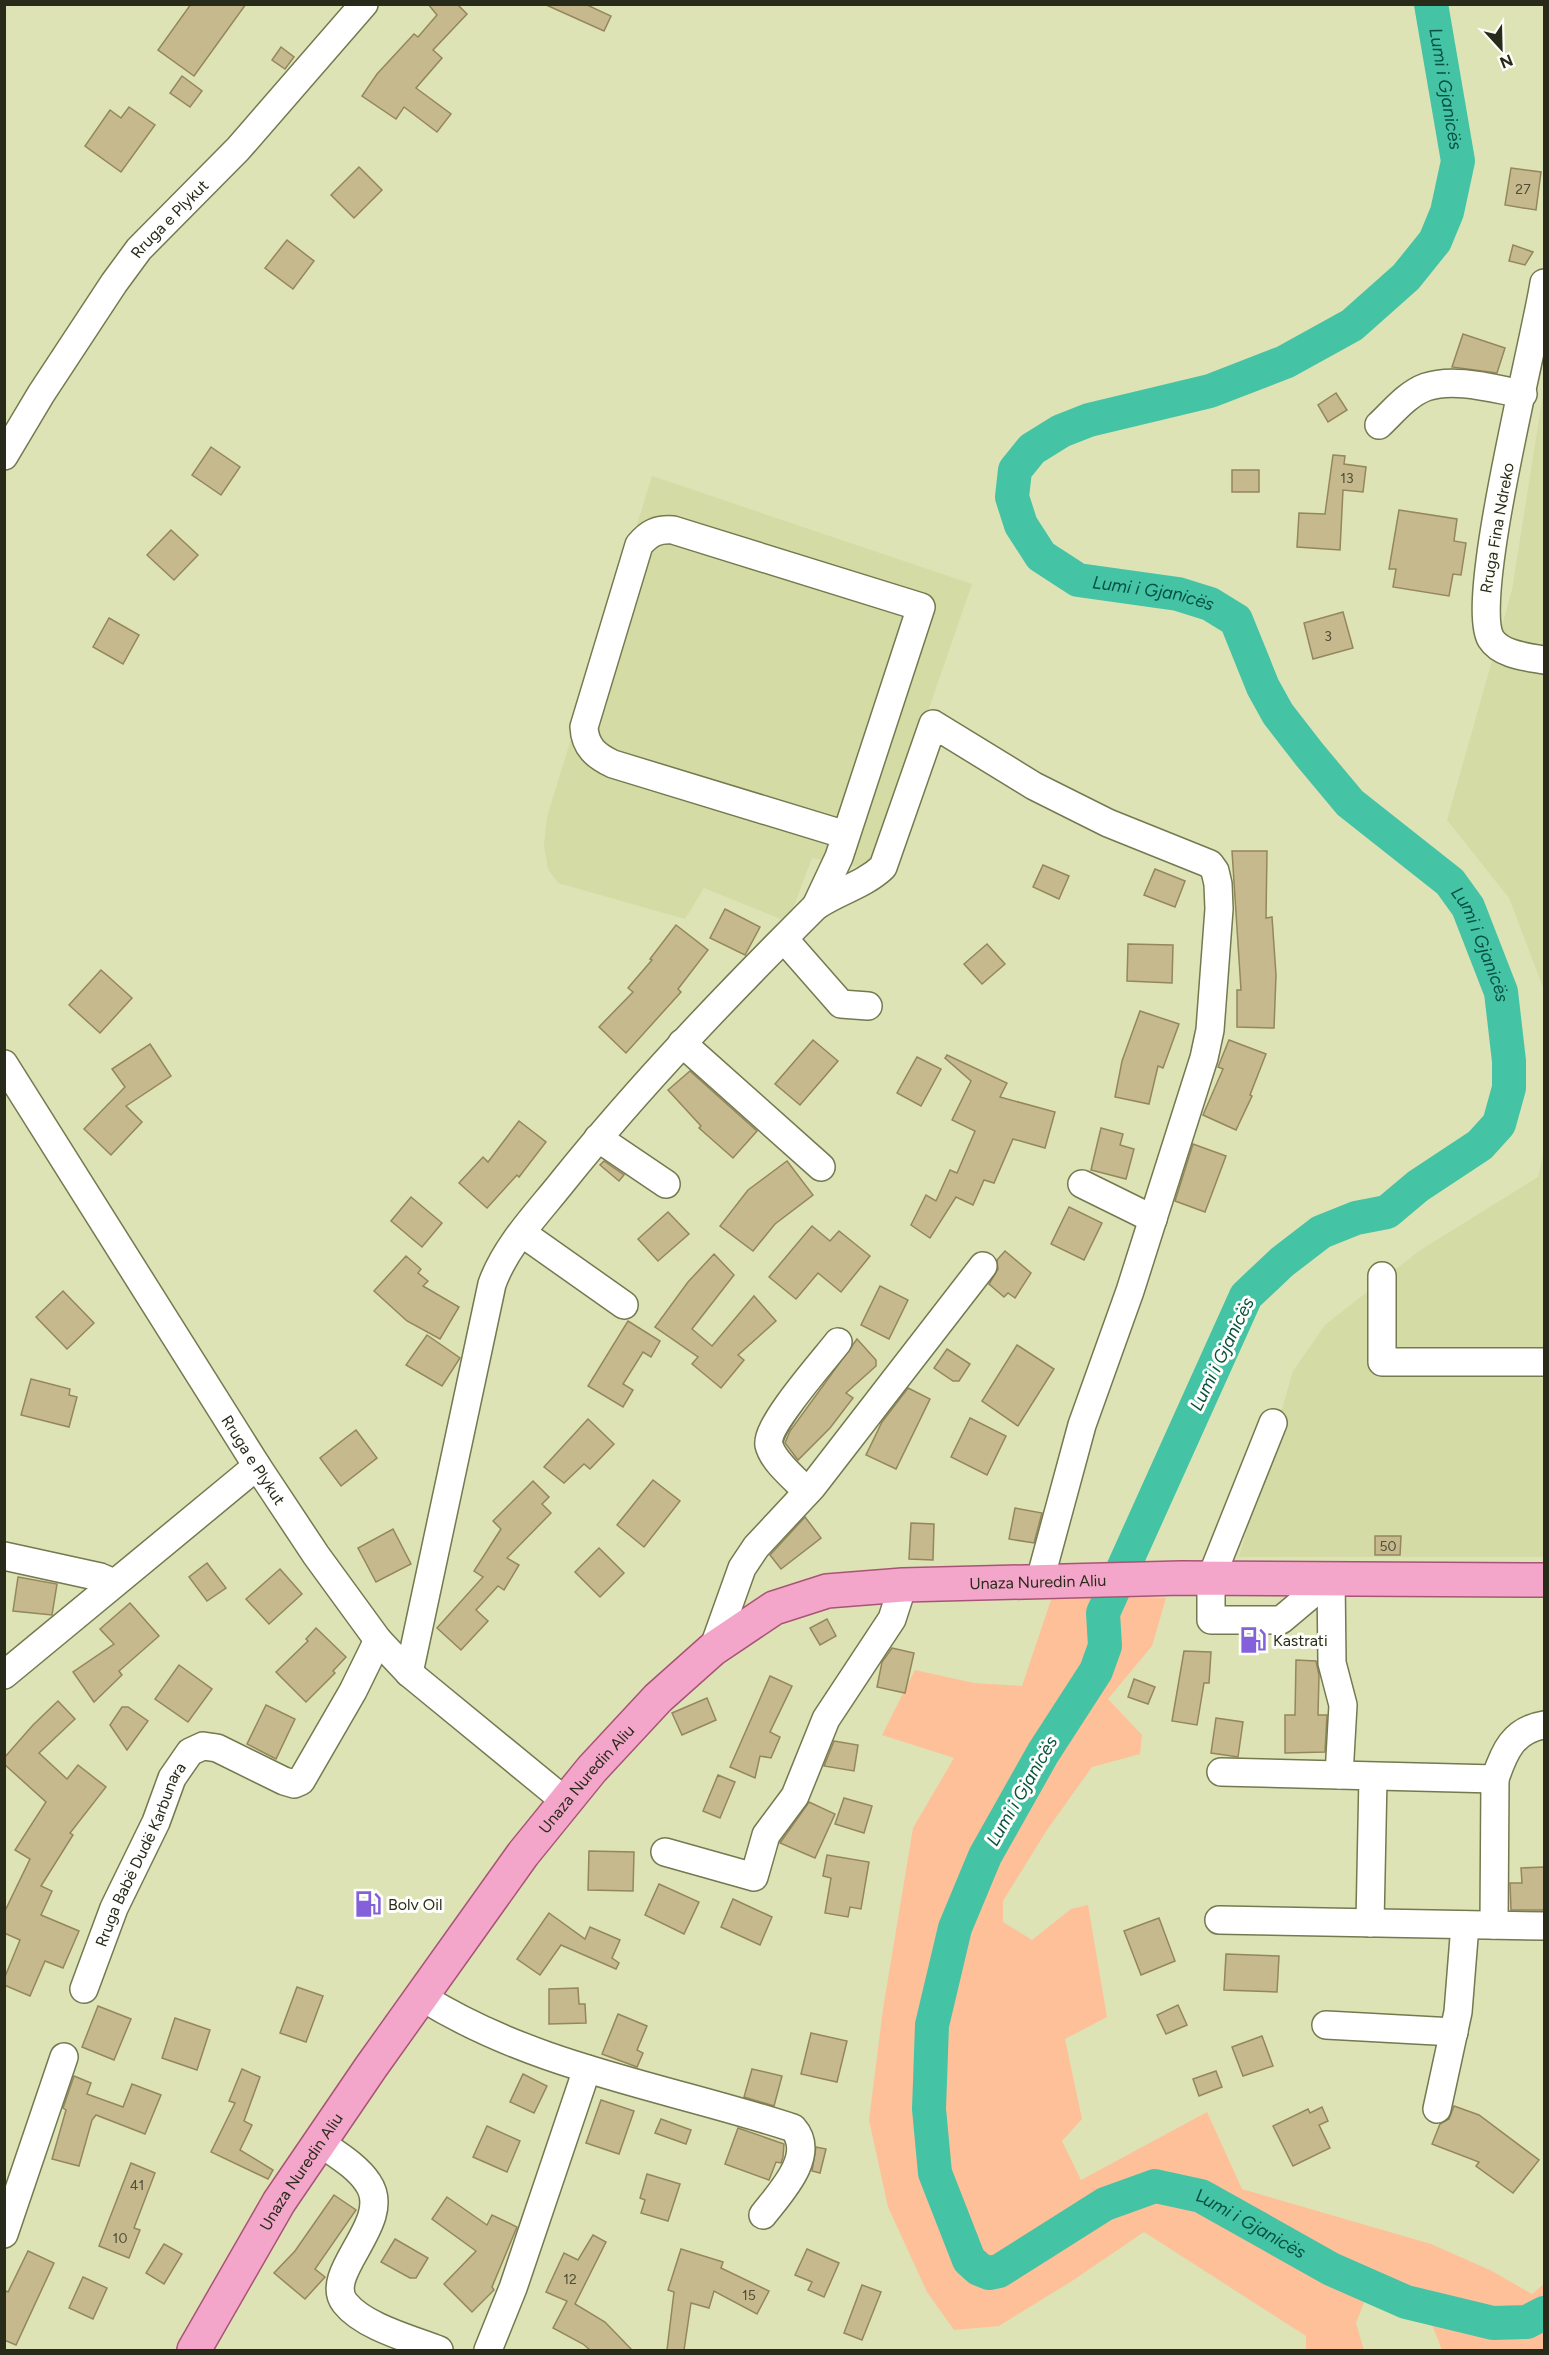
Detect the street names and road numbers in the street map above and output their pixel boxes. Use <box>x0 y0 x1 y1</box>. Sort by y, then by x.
street label: Rruga e Plykut <box>126 175 212 262</box>
street label: Rruga Fina Ndreko <box>1476 461 1518 595</box>
street label: Rruga e Plykut <box>218 1412 289 1508</box>
street label: Unaza Nuredin Aliu <box>969 1570 1106 1593</box>
street label: Unaza Nuredin Aliu <box>534 1721 638 1837</box>
street label: Rruga Babë Dudë Karbunara <box>91 1758 190 1949</box>
street label: Unaza Nuredin Aliu <box>255 2109 346 2234</box>

